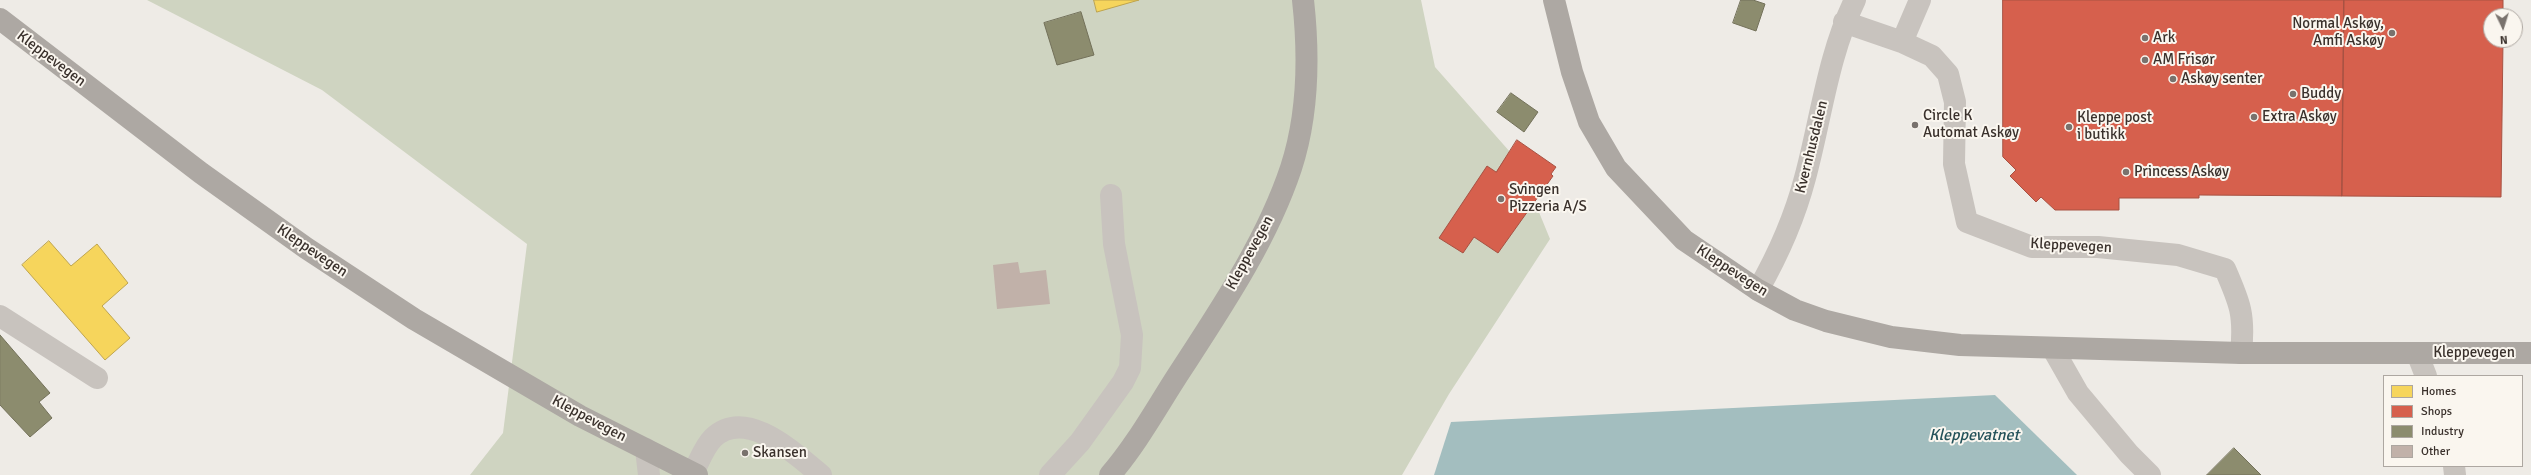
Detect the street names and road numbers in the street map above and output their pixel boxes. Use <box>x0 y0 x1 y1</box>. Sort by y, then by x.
street label: Kleppevegen <box>13 27 89 91</box>
street label: Kvernhusdalen <box>1792 99 1832 195</box>
street label: Kleppevegen <box>1222 213 1278 293</box>
street label: Kleppevegen <box>273 221 351 281</box>
street label: Kleppevegen <box>2030 235 2112 257</box>
street label: Kleppevegen <box>1693 241 1771 301</box>
street label: Kleppevegen <box>2433 344 2515 362</box>
street label: Kleppevegen <box>549 392 629 446</box>

